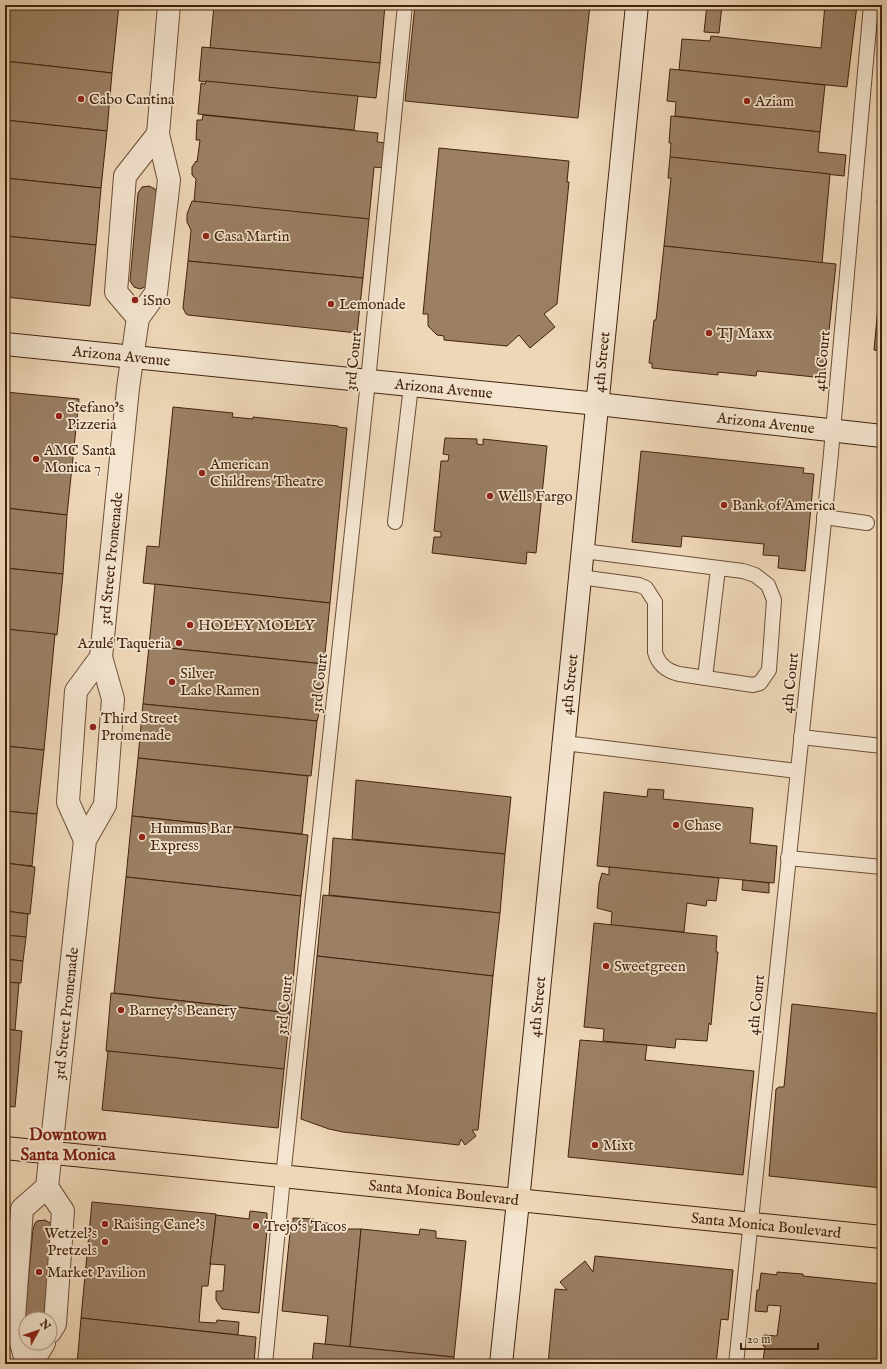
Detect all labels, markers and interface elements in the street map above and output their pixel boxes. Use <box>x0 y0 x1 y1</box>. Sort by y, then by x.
place label: Cabo Cantina <box>89 90 175 109</box>
place label: Aziam <box>754 92 795 111</box>
marker: Cabo Cantina <box>76 94 86 104</box>
marker: Aziam <box>742 96 752 106</box>
place label: Casa Martin <box>214 227 289 246</box>
marker: Casa Martin <box>201 231 211 241</box>
place label: iSno <box>143 291 171 310</box>
marker: iSno <box>130 295 140 305</box>
place label: Lemonade <box>339 295 406 314</box>
marker: Lemonade <box>326 299 336 309</box>
place label: TJ Maxx <box>717 324 773 343</box>
marker: TJ Maxx <box>704 328 714 338</box>
street label: 3rd Court <box>341 330 366 392</box>
street label: 4th Court <box>810 330 835 392</box>
street label: 4th Street <box>589 331 614 393</box>
street label: Arizona Avenue <box>70 342 171 371</box>
street label: Arizona Avenue <box>393 374 494 403</box>
place label: Stefano's Pizzeria <box>67 398 124 434</box>
street label: Arizona Avenue <box>715 408 816 438</box>
marker: Stefano's Pizzeria <box>54 411 64 421</box>
place label: AMC Santa Monica 7 <box>43 441 116 477</box>
marker: AMC Santa Monica 7 <box>31 454 41 464</box>
place label: American Childrens Theatre <box>209 455 324 491</box>
marker: American Childrens Theatre <box>197 468 207 478</box>
place label: Wells Fargo <box>498 487 573 506</box>
street label: 3rd Street Promenade <box>95 491 128 626</box>
marker: Wells Fargo <box>485 491 495 501</box>
place label: Bank of America <box>732 496 836 515</box>
marker: Bank of America <box>719 500 729 510</box>
place label: HOLEY MOLLY <box>198 616 315 635</box>
marker: HOLEY MOLLY <box>185 620 195 630</box>
place label: Azulé Taqueria <box>77 634 172 653</box>
marker: Azulé Taqueria <box>174 638 184 648</box>
street label: 3rd Court <box>307 652 332 714</box>
street label: 4th Court <box>778 652 803 714</box>
street label: 4th Street <box>557 653 582 716</box>
place label: Silver Lake Ramen <box>180 664 259 700</box>
marker: Silver Lake Ramen <box>167 677 177 687</box>
place label: Third Street Promenade <box>101 709 178 745</box>
marker: Third Street Promenade <box>88 722 98 732</box>
place label: Chase <box>684 816 721 835</box>
place label: Hummus Bar Express <box>150 819 232 855</box>
marker: Chase <box>671 820 681 830</box>
marker: Hummus Bar Express <box>137 832 147 842</box>
street label: 3rd Street Promenade <box>50 946 83 1081</box>
place label: Sweetgreen <box>614 957 686 976</box>
marker: Sweetgreen <box>601 961 611 971</box>
street label: 3rd Court <box>272 974 297 1036</box>
street label: 4th Court <box>744 974 769 1036</box>
street label: 4th Street <box>525 976 550 1038</box>
place label: Barney's Beanery <box>129 1001 237 1020</box>
marker: Barney's Beanery <box>116 1005 126 1015</box>
district label: Downtown Santa Monica <box>20 1125 116 1166</box>
place label: Mixt <box>603 1136 634 1155</box>
marker: Mixt <box>590 1140 600 1150</box>
street label: Santa Monica Boulevard <box>368 1176 521 1210</box>
street label: Santa Monica Boulevard <box>690 1209 843 1243</box>
place label: Raising Cane's <box>113 1215 205 1234</box>
place label: Trejo‘s Tacos <box>264 1217 346 1236</box>
marker: Raising Cane's <box>100 1219 110 1229</box>
marker: Trejo‘s Tacos <box>251 1221 261 1231</box>
place label: Wetzel's Pretzels <box>44 1224 97 1260</box>
marker: Wetzel's Pretzels <box>100 1237 110 1247</box>
place label: Market Pavilion <box>47 1263 146 1282</box>
marker: Market Pavilion <box>34 1267 44 1277</box>
north arrow <box>18 1311 58 1351</box>
text: N <box>36 1316 54 1334</box>
scale bar <box>741 1325 818 1351</box>
text: 20 m <box>747 1332 770 1347</box>

